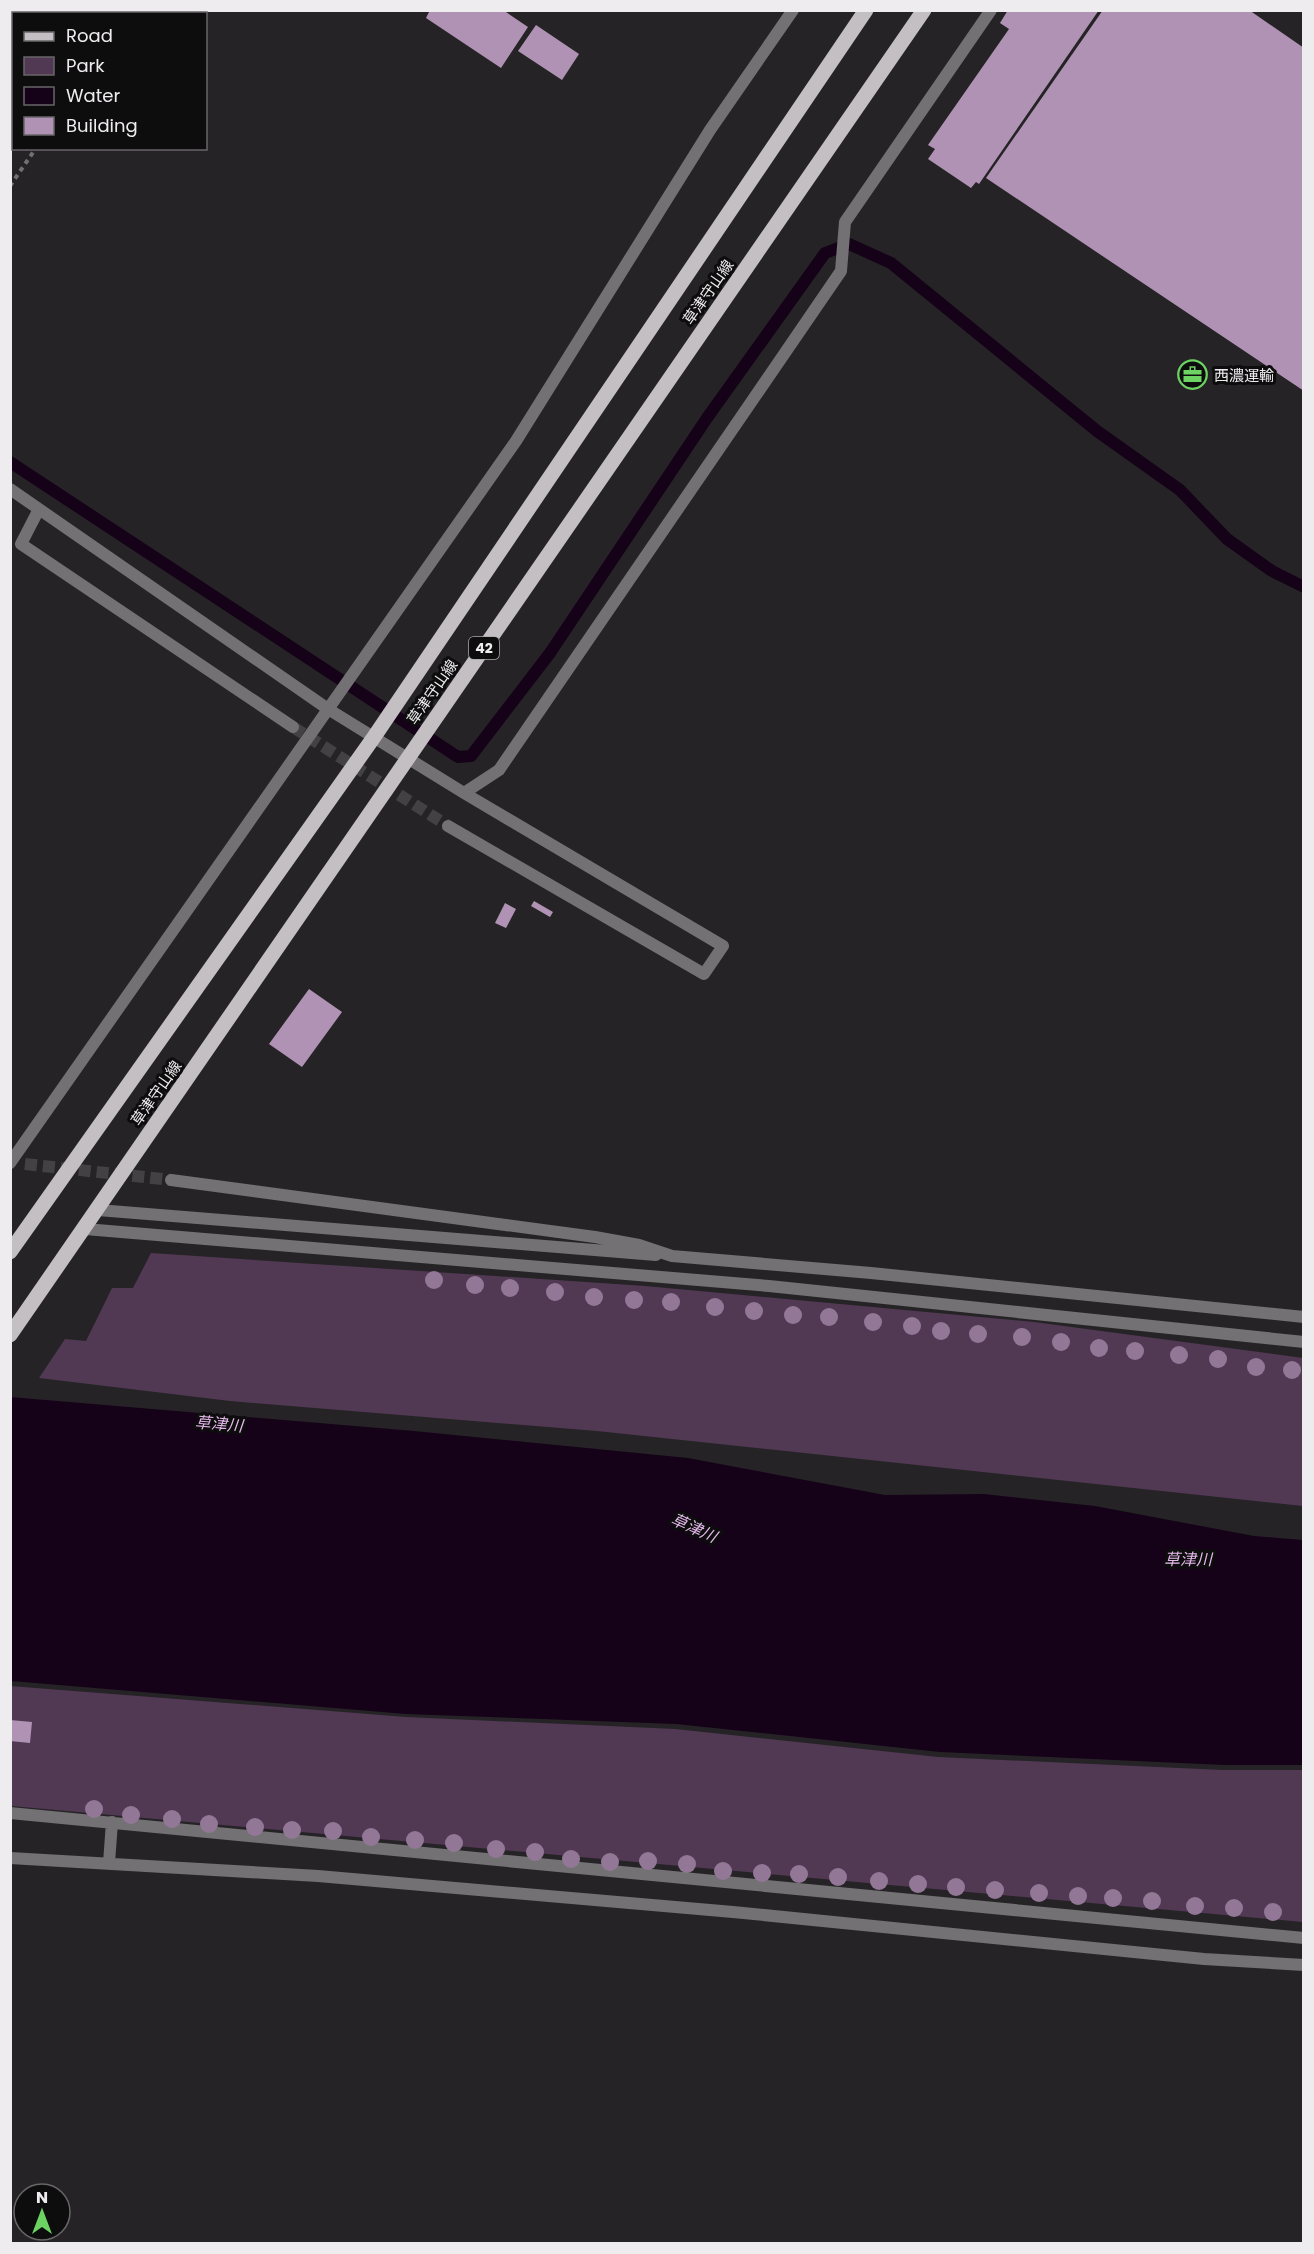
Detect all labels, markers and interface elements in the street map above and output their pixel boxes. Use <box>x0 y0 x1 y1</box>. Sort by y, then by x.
legend <box>12 12 207 150</box>
text: Road <box>66 23 113 48</box>
text: Park <box>66 53 105 78</box>
text: Water <box>66 83 120 108</box>
text: Building <box>66 113 138 138</box>
street label: 草津守山線 <box>678 255 738 329</box>
office icon: 西濃運輸 <box>1177 359 1209 391</box>
place label: 西濃運輸 <box>1214 365 1274 386</box>
road number: 42 <box>469 637 499 659</box>
street label: 草津守山線 <box>402 655 462 729</box>
street label: 草津守山線 <box>126 1056 186 1130</box>
water label: 草津川 <box>194 1410 246 1438</box>
water label: 草津川 <box>667 1508 722 1549</box>
water label: 草津川 <box>1164 1548 1214 1571</box>
north arrow <box>12 2182 72 2242</box>
text: N <box>36 2186 48 2209</box>

